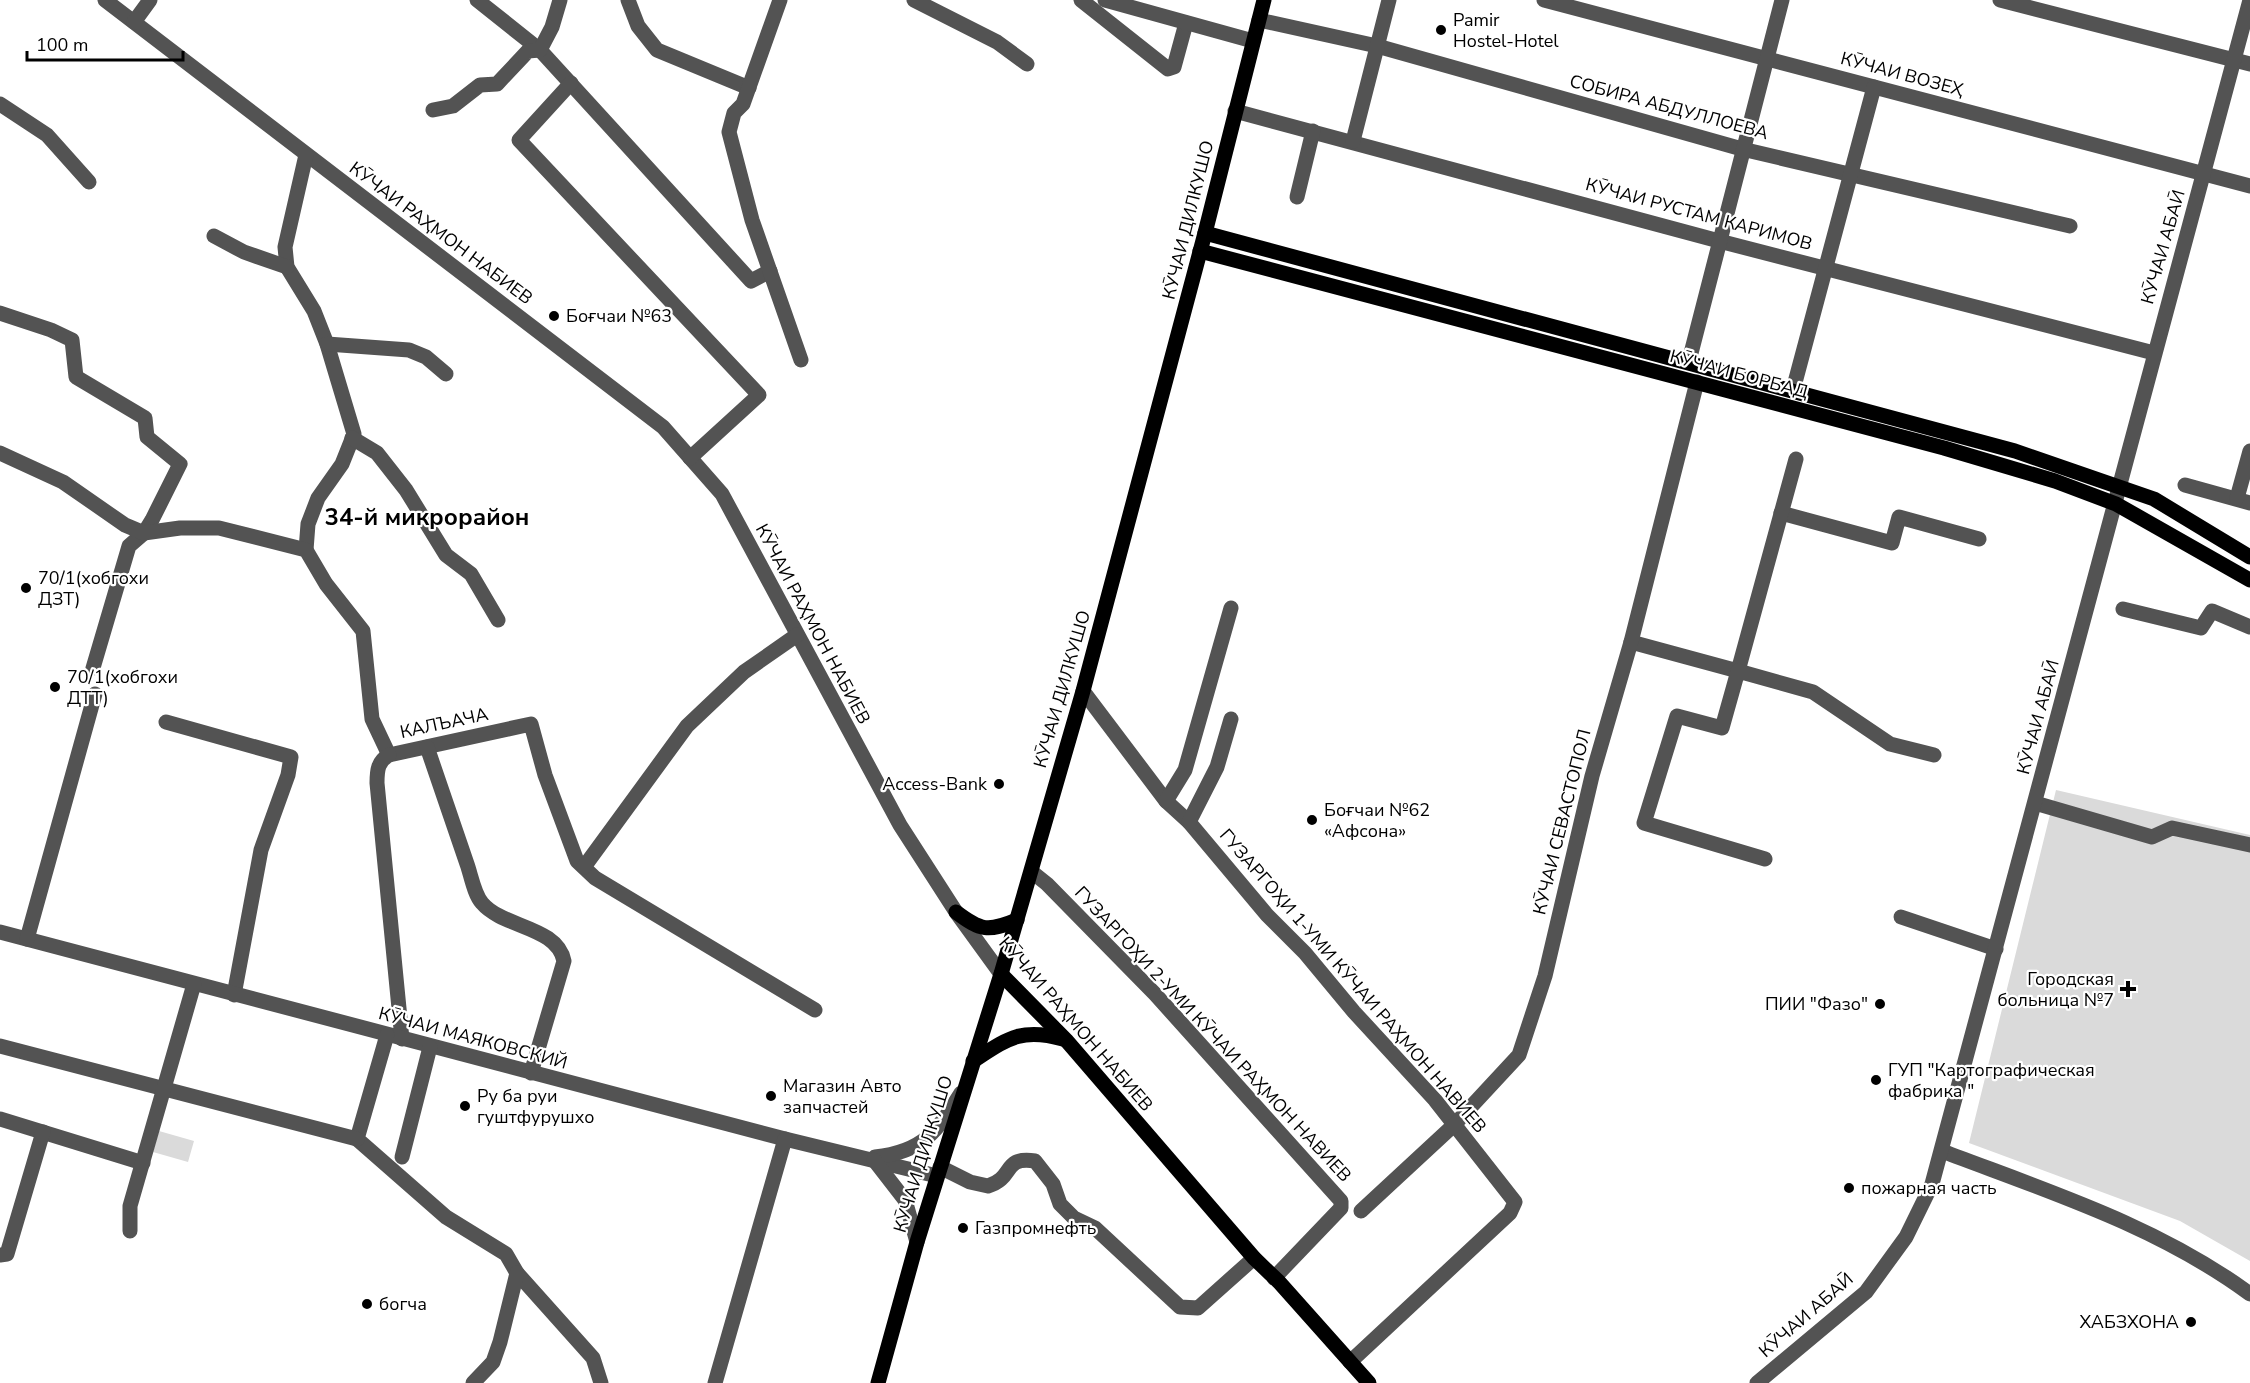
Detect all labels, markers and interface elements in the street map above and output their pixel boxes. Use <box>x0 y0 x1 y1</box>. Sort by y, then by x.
place label: Pamir Hostel-Hotel <box>1453 8 1559 53</box>
marker: Pamir Hostel-Hotel <box>1434 23 1448 37</box>
scale bar <box>27 24 183 62</box>
text: 100 m <box>36 33 88 57</box>
street label: КӮЧАИ ВОЗЕҲ <box>1838 46 1967 102</box>
street label: СОБИРА АБДУЛЛОЕВА <box>1567 69 1771 145</box>
street label: КӮЧАИ ДИЛКУШО <box>1157 138 1219 302</box>
street label: КӮЧАИ РАҲМОН НАБИЕВ <box>344 156 538 310</box>
street label: КӮЧАИ РУСТАМ КАРИМОВ <box>1583 172 1815 256</box>
street label: КӮЧАИ АБАӢ <box>2135 187 2191 307</box>
place label: Боғчаи №63 <box>566 304 672 328</box>
marker: Боғчаи №63 <box>547 309 561 323</box>
street label: КӮЧАИ БОРБАД <box>1667 344 1811 404</box>
district label: 34-й микрорайон <box>325 501 529 533</box>
street label: КӮЧАИ РАҲМОН НАБИЕВ <box>750 520 876 728</box>
place label: 70/1(хобгохи ДЗТ) <box>38 566 149 611</box>
marker: 70/1(хобгохи ДЗТ) <box>19 581 33 595</box>
street label: КӮЧАИ ДИЛКУШО <box>1028 607 1096 771</box>
street label: КӮЧАИ АБАӢ <box>2011 657 2065 777</box>
place label: 70/1(хобгохи ДТТ) <box>67 665 178 710</box>
marker: 70/1(хобгохи ДТТ) <box>48 680 62 694</box>
street label: КАЛЪАЧА <box>398 702 490 744</box>
street label: КӮЧАИ СЕВАСТОПОЛ <box>1527 727 1597 917</box>
place label: Access-Bank <box>882 772 988 796</box>
marker: Access-Bank <box>992 777 1006 791</box>
place label: Боғчаи №62 «Афсона» <box>1324 798 1430 843</box>
marker: Боғчаи №62 «Афсона» <box>1305 813 1319 827</box>
street label: ГУЗАРГОҲИ 1-УМИ КӮЧАИ РАҲМОН НАВИЕВ <box>1214 824 1492 1138</box>
street label: ГУЗАРГОҲИ 2-УМИ КӮЧАИ РАҲМОН НАВИЕВ <box>1069 881 1357 1187</box>
street label: КӮЧАИ РАҲМОН НАБИЕВ <box>994 932 1158 1116</box>
place label: Городская больница №7 <box>1997 967 2114 1012</box>
marker: Городская больница №7 <box>2119 980 2137 998</box>
place label: ПИИ "Фазо" <box>1765 992 1868 1016</box>
marker: ПИИ "Фазо" <box>1873 997 1887 1011</box>
street label: КӮЧАИ МАЯКОВСКИЙ <box>376 1001 570 1075</box>
place label: ГУП "Картографическая фабрика " <box>1888 1058 2095 1103</box>
street label: КӮЧАИ ДИЛКУШО <box>888 1073 958 1235</box>
marker: ГУП "Картографическая фабрика " <box>1869 1073 1883 1087</box>
place label: Магазин Авто запчастей <box>783 1074 902 1119</box>
place label: Ру ба руи гуштфурушхо <box>477 1084 594 1129</box>
marker: Магазин Авто запчастей <box>764 1089 778 1103</box>
marker: Ру ба руи гуштфурушхо <box>458 1099 472 1113</box>
place label: пожарная часть <box>1861 1176 1997 1200</box>
marker: пожарная часть <box>1842 1181 1856 1195</box>
place label: Газпромнефть <box>975 1216 1096 1240</box>
marker: Газпромнефть <box>956 1221 970 1235</box>
street label: КӮЧАИ АБАӢ <box>1754 1267 1858 1363</box>
place label: богча <box>379 1292 427 1316</box>
marker: богча <box>360 1297 374 1311</box>
place label: ХАБЗХОНА <box>2079 1310 2179 1334</box>
marker: ХАБЗХОНА <box>2184 1315 2198 1329</box>

